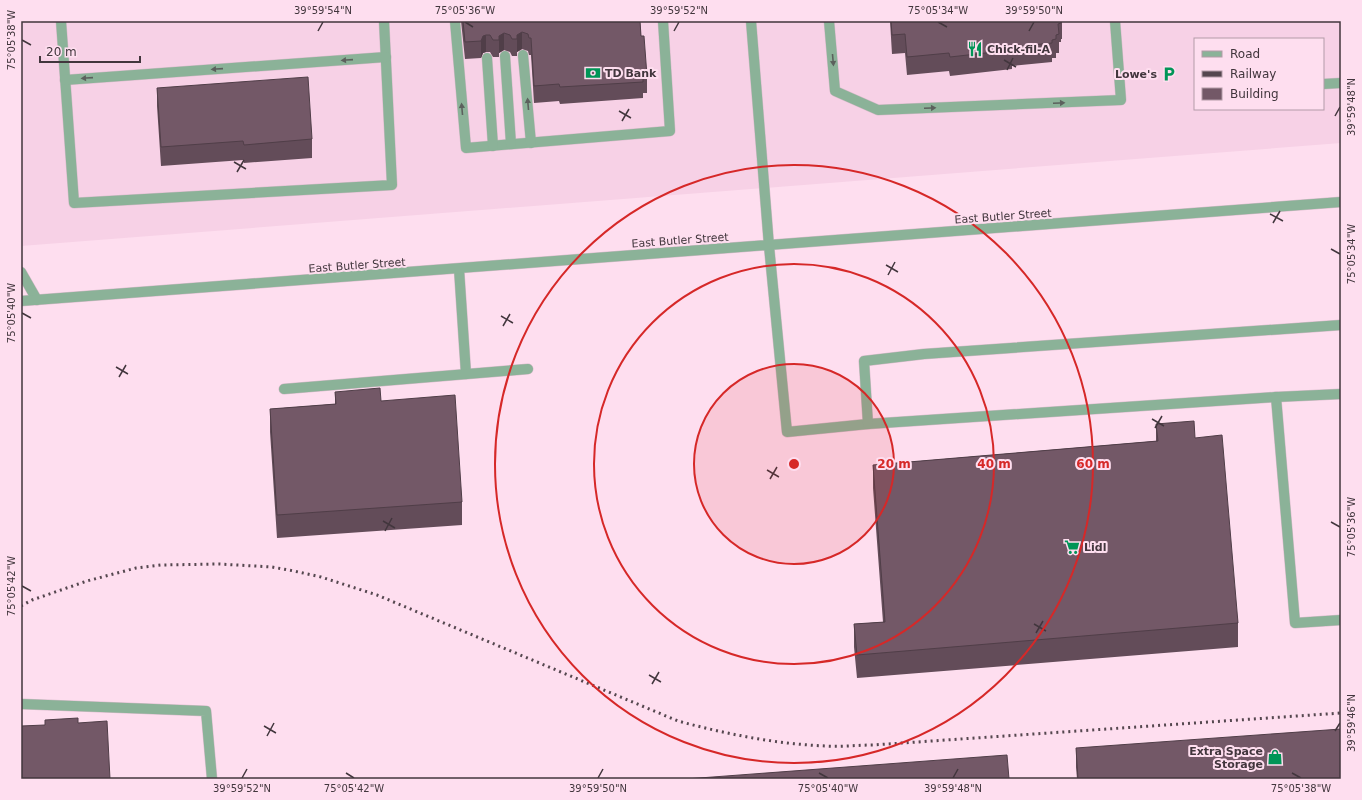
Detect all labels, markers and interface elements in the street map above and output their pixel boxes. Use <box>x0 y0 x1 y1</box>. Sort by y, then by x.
text: 39°59'54"N <box>294 5 352 16</box>
text: 75°05'36"W <box>435 5 495 16</box>
text: 39°59'52"N <box>650 5 708 16</box>
text: 75°05'34"W <box>908 5 968 16</box>
text: 39°59'50"N <box>1005 5 1063 16</box>
text: 75°05'38"W <box>6 10 17 70</box>
scale bar <box>40 38 140 64</box>
legend <box>1194 38 1324 110</box>
restaurant icon: Chick-fil-A <box>966 40 984 58</box>
place label: Chick-fil-A <box>987 43 1051 56</box>
text: 20 m <box>46 45 77 59</box>
text: Road <box>1230 47 1260 61</box>
one-way arrow <box>829 54 836 66</box>
one-way arrow <box>341 57 353 64</box>
bank icon: TD Bank <box>584 64 602 82</box>
parking icon: Lowe's <box>1160 65 1178 83</box>
one-way arrow <box>211 66 223 73</box>
place label: TD Bank <box>605 67 657 80</box>
text: Railway <box>1230 67 1276 81</box>
place label: Lowe's <box>1115 68 1157 81</box>
one-way arrow <box>80 75 93 81</box>
text: 39°59'48"N <box>1346 78 1357 136</box>
text: Building <box>1230 87 1279 101</box>
one-way arrow <box>524 98 531 110</box>
one-way arrow <box>1053 100 1066 106</box>
one-way arrow <box>459 103 466 115</box>
one-way arrow <box>924 105 937 111</box>
street label: East Butler Street <box>954 207 1053 226</box>
text: 75°05'34"W <box>1346 224 1357 284</box>
street label: East Butler Street <box>631 231 730 250</box>
street label: East Butler Street <box>308 256 407 275</box>
text: 75°05'40"W <box>6 283 17 343</box>
centre of rings <box>787 457 801 471</box>
text: 20 m <box>877 457 911 471</box>
text: 40 m <box>977 457 1011 471</box>
text: 60 m <box>1076 457 1110 471</box>
text: 75°05'36"W <box>1346 497 1357 557</box>
supermarket icon: Lidl <box>1063 538 1081 556</box>
place label: Lidl <box>1084 541 1106 554</box>
text: 75°05'42"W <box>6 556 17 616</box>
text: 39°59'46"N <box>1346 694 1357 752</box>
place label: Extra Space Storage <box>1189 745 1263 771</box>
shop icon: Extra Space Storage <box>1266 748 1284 766</box>
text: 39°59'52"N <box>213 783 271 794</box>
text: 75°05'42"W <box>324 783 384 794</box>
text: 39°59'50"N <box>569 783 627 794</box>
text: 75°05'40"W <box>798 783 858 794</box>
text: 39°59'48"N <box>924 783 982 794</box>
text: 75°05'38"W <box>1271 783 1331 794</box>

